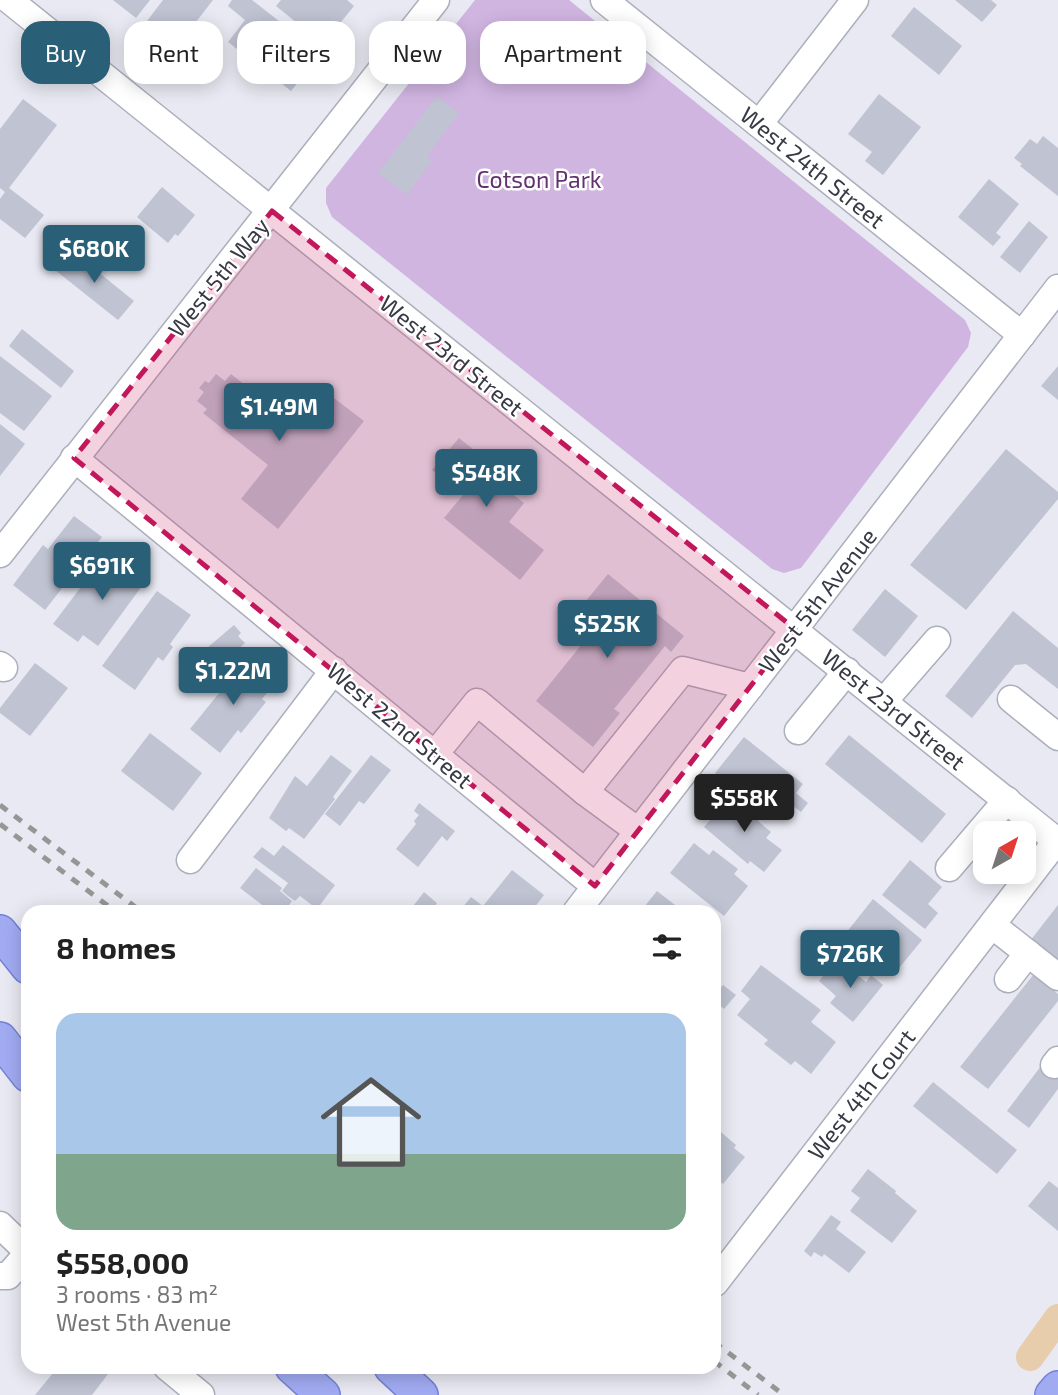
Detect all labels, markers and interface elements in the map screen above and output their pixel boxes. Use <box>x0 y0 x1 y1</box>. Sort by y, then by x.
chip: Buy <box>21 21 110 84</box>
chip: Rent <box>124 21 223 84</box>
chip: Filters <box>237 21 355 84</box>
chip: New <box>369 21 466 84</box>
chip: Apartment <box>480 21 646 84</box>
street label: West 24th Street <box>735 100 891 234</box>
park label: Cotson Park <box>476 165 602 193</box>
street label: West 5th Way <box>162 212 274 342</box>
pin: $680K <box>45 226 143 285</box>
text: $680K <box>59 234 129 262</box>
street label: West 23rd Street <box>375 289 529 421</box>
pin: $1.49M <box>222 384 336 443</box>
text: $1.49M <box>240 392 318 420</box>
pin: $548K <box>437 449 535 509</box>
text: $548K <box>451 458 521 486</box>
street label: West 5th Avenue <box>752 522 882 678</box>
pin: $691K <box>53 542 151 602</box>
text: $691K <box>70 551 135 579</box>
pin: $525K <box>558 600 656 660</box>
text: $525K <box>574 609 640 637</box>
street label: West 23rd Street <box>817 643 971 775</box>
pin: $1.22M <box>176 648 290 707</box>
text: $1.22M <box>195 656 271 684</box>
street label: West 22nd Street <box>322 656 478 794</box>
pin: $558K <box>695 774 793 834</box>
text: $558K <box>710 783 778 811</box>
north arrow <box>973 821 1036 884</box>
map controls <box>973 821 1036 884</box>
icon: filters <box>648 928 686 966</box>
text: 8 homes <box>56 929 176 965</box>
pin: $726K <box>801 930 899 990</box>
text: $726K <box>817 939 884 967</box>
street label: West 4th Court <box>801 1023 921 1165</box>
icon: home <box>308 1059 434 1185</box>
text: $558,000 <box>56 1244 189 1280</box>
text: 3 rooms · 83 m² <box>56 1280 218 1308</box>
text: West 5th Avenue <box>56 1308 231 1336</box>

